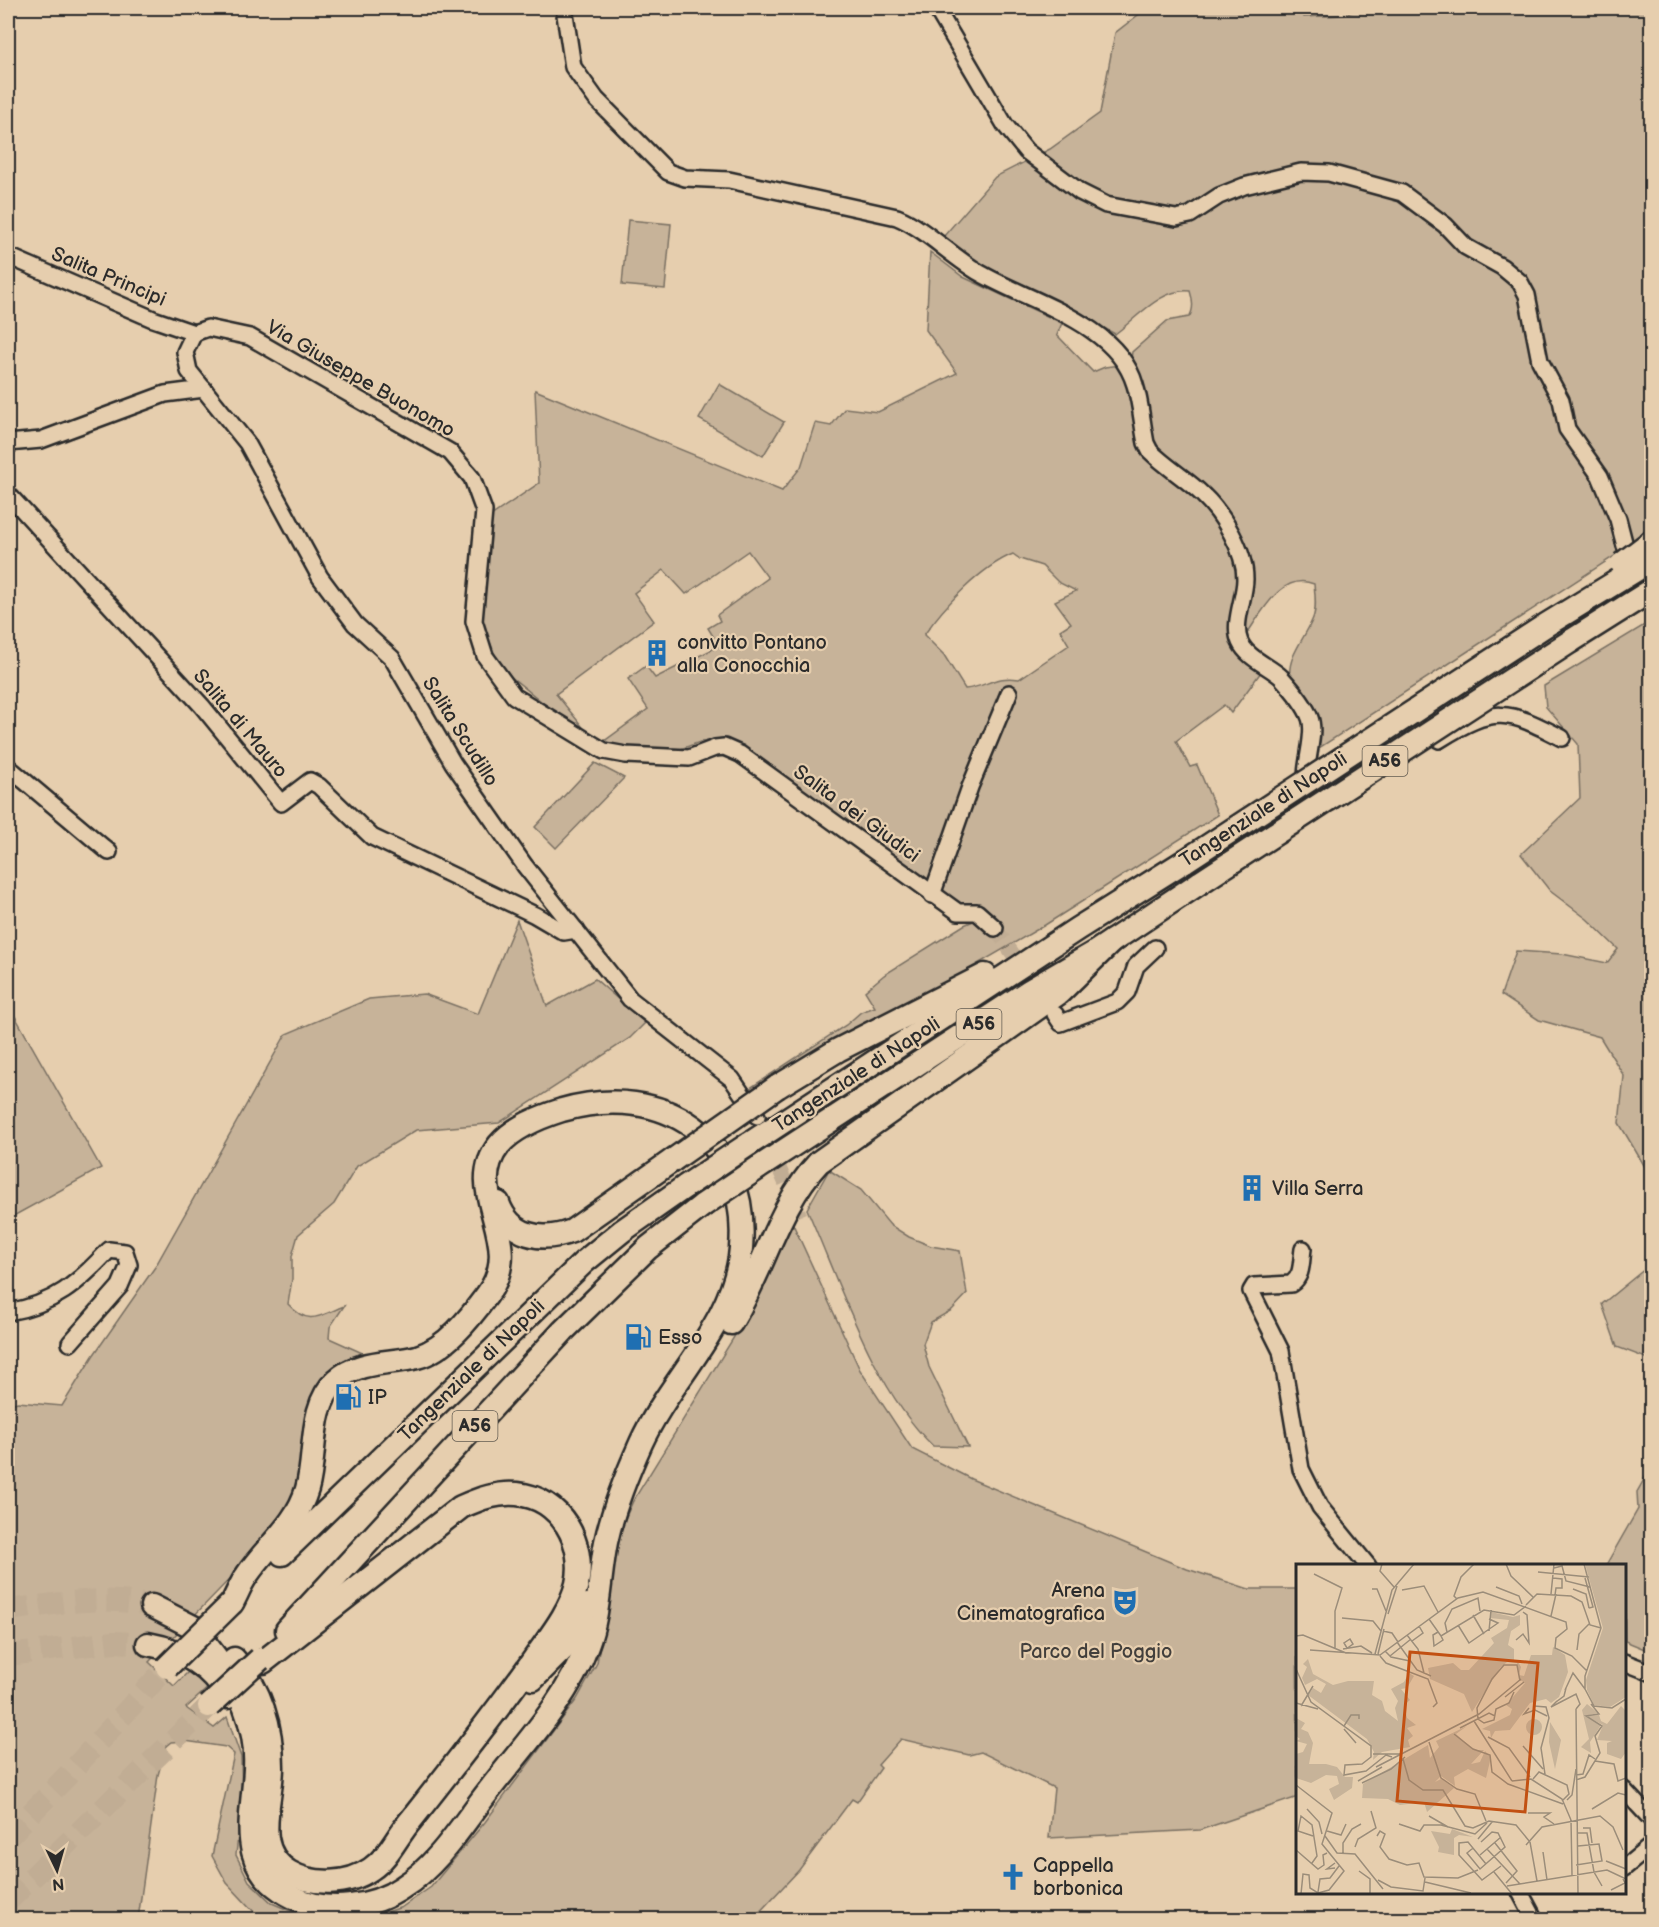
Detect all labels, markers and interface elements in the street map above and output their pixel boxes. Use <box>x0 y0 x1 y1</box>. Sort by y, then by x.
street label: Salita Principi <box>48 242 170 312</box>
street label: Via Giuseppe Buonomo <box>262 315 459 443</box>
place label: convitto Pontano alla Conocchia <box>677 631 827 678</box>
building icon: convitto Pontano alla Conocchia <box>642 638 672 668</box>
street label: Salita di Mauro <box>188 665 293 783</box>
street label: Salita Scudillo <box>417 672 503 791</box>
road number: A56 <box>1362 746 1408 776</box>
street label: Tangenziale di Napoli <box>1175 747 1352 873</box>
street label: Salita dei Giudici <box>788 760 924 868</box>
road number: A56 <box>956 1009 1002 1039</box>
street label: Tangenziale di Napoli <box>768 1012 945 1138</box>
building icon: Villa Serra <box>1237 1173 1267 1203</box>
place label: Villa Serra <box>1272 1177 1363 1201</box>
street label: Tangenziale di Napoli <box>393 1295 550 1447</box>
fuel station icon: Esso <box>623 1322 653 1352</box>
place label: Esso <box>658 1326 702 1350</box>
fuel station icon: IP <box>333 1382 363 1412</box>
place label: IP <box>368 1386 387 1410</box>
road number: A56 <box>452 1411 498 1441</box>
inset map <box>1296 1564 1626 1894</box>
place label: Arena Cinematografica <box>957 1579 1105 1626</box>
theatre icon: Arena Cinematografica <box>1110 1587 1140 1617</box>
park label: Parco del Poggio <box>1020 1640 1172 1664</box>
north arrow <box>27 1840 87 1900</box>
place label: Cappella borbonica <box>1033 1854 1123 1901</box>
church icon: Cappella borbonica <box>998 1862 1028 1892</box>
text: N <box>51 1873 65 1893</box>

